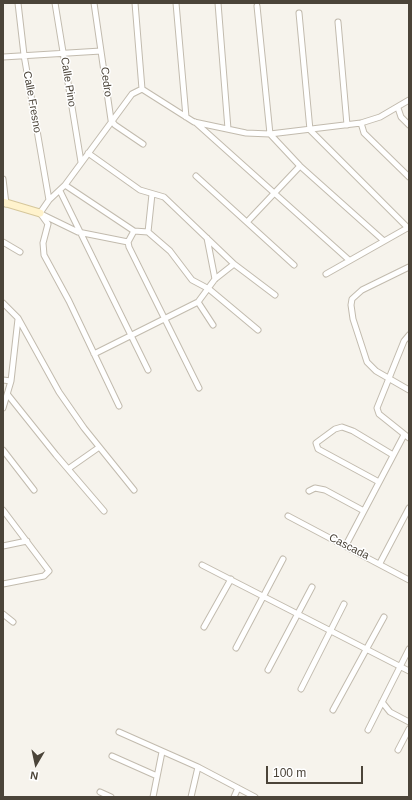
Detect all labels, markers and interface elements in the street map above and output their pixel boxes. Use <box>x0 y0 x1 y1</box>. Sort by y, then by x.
street label: Calle Pino <box>58 56 78 108</box>
street label: Cedro <box>97 66 115 98</box>
street label: Calle Fresno <box>20 70 44 134</box>
street label: Cascada <box>327 531 371 563</box>
north arrow <box>16 744 56 784</box>
scale bar <box>268 758 365 784</box>
text: 100 m <box>273 766 306 780</box>
text: N <box>29 769 39 782</box>

